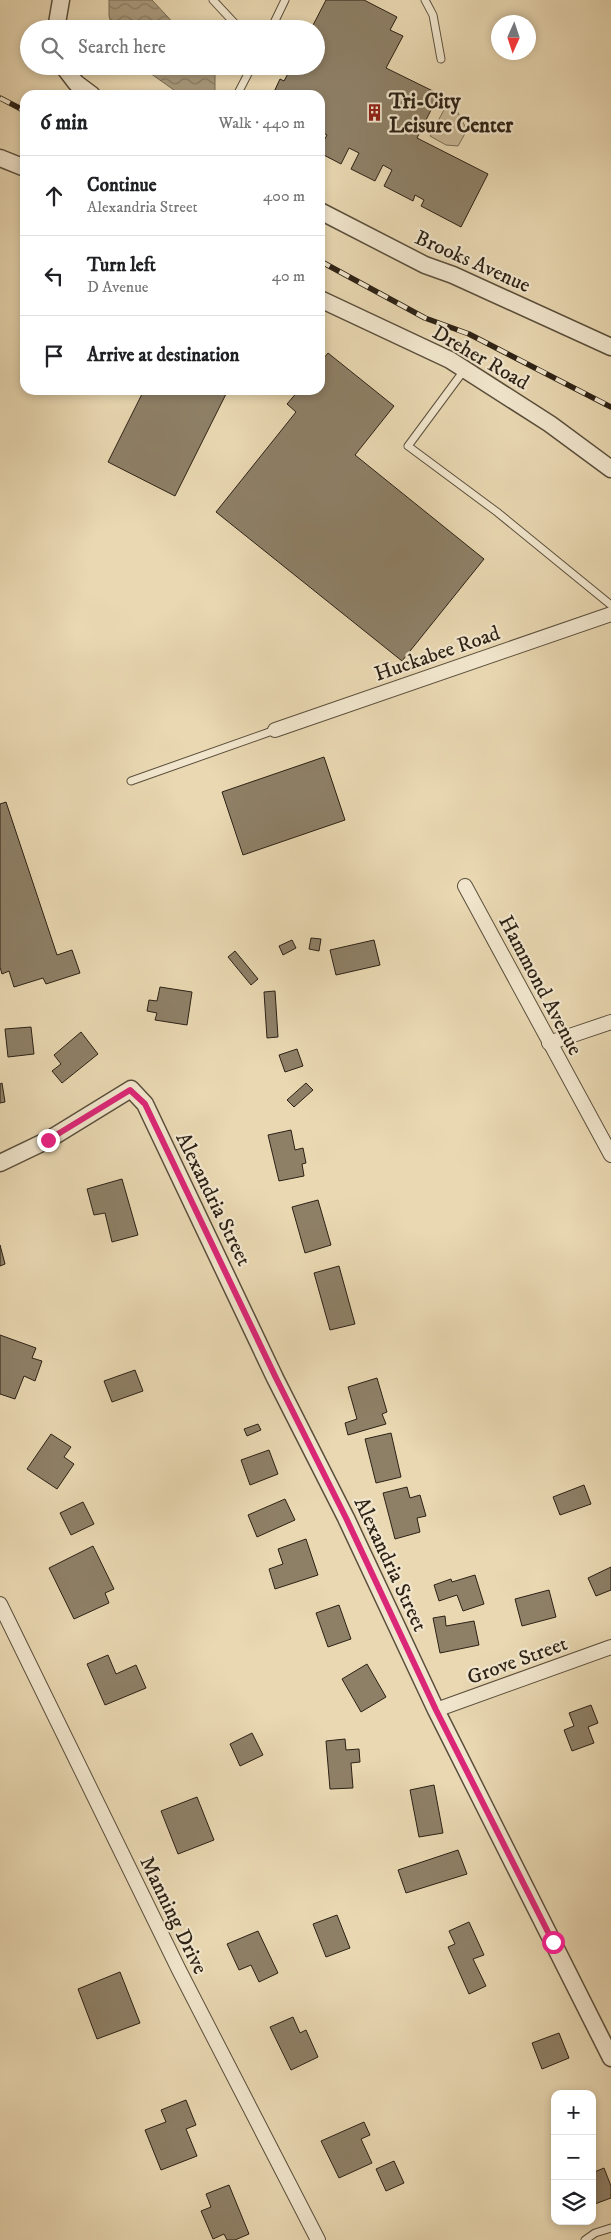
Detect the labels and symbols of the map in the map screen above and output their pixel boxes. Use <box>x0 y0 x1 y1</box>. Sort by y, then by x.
north arrow <box>491 15 536 60</box>
place label: Tri-City Leisure Center <box>388 89 514 139</box>
building icon: Tri-City Leisure Center <box>365 103 385 123</box>
street label: Brooks Avenue <box>411 225 535 299</box>
street label: Dreher Road <box>427 320 534 396</box>
street label: Huckabee Road <box>371 620 504 688</box>
street label: Hammond Avenue <box>492 911 588 1060</box>
street label: Alexandria Street <box>170 1128 257 1271</box>
route end <box>37 1129 60 1152</box>
street label: Alexandria Street <box>348 1493 433 1636</box>
street label: Grove Street <box>464 1631 571 1691</box>
street label: Manning Drive <box>133 1852 213 1979</box>
route start <box>542 1931 565 1954</box>

